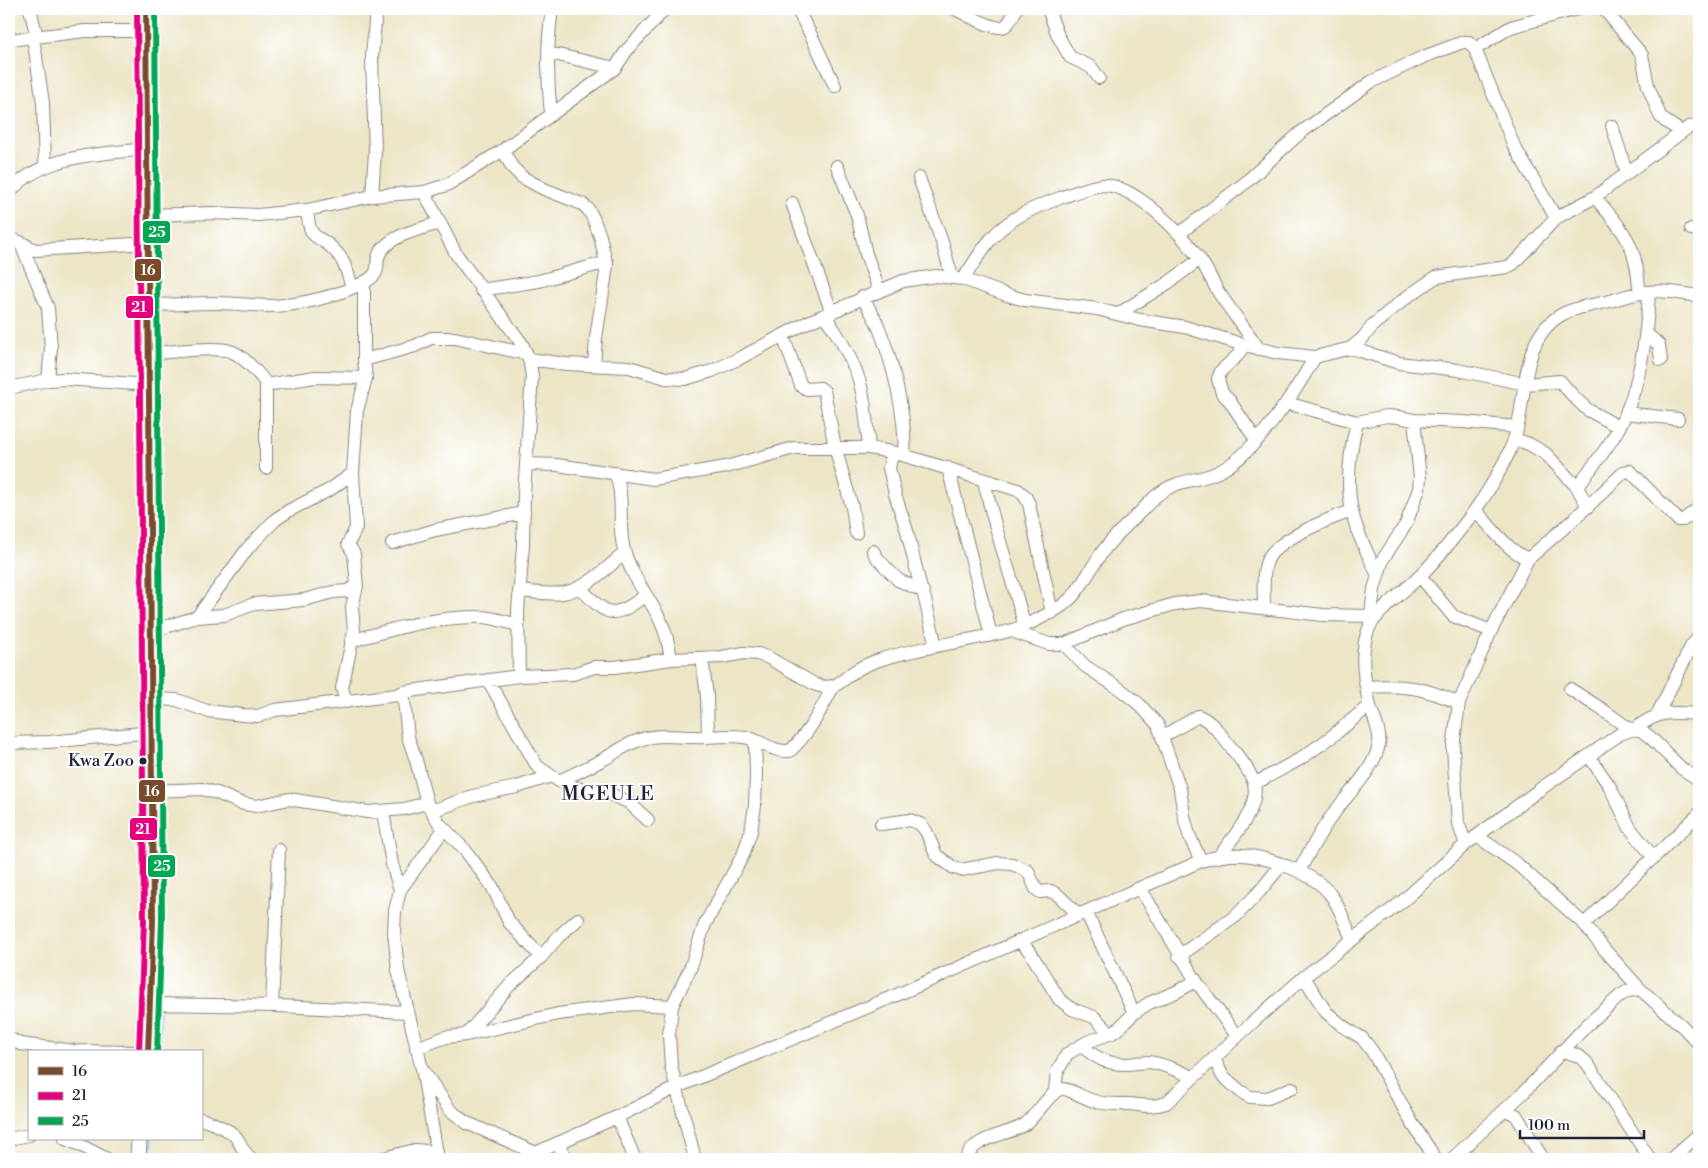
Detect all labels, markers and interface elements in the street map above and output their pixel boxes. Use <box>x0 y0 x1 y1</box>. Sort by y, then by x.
line badge: 25 <box>142 220 171 244</box>
text: 25 <box>148 224 166 242</box>
line badge: 16 <box>134 258 162 282</box>
text: 16 <box>140 262 156 280</box>
line badge: 21 <box>125 295 154 319</box>
text: 21 <box>131 299 147 317</box>
place label: Kwa Zoo <box>68 750 134 772</box>
marker: Kwa Zoo <box>138 756 148 766</box>
line badge: 16 <box>138 779 166 803</box>
district label: MGEULE <box>561 782 655 807</box>
text: 16 <box>144 783 160 801</box>
line badge: 21 <box>129 817 158 841</box>
text: 21 <box>135 821 151 839</box>
line badge: 25 <box>147 854 176 878</box>
text: 25 <box>153 858 171 876</box>
legend <box>28 1050 202 1140</box>
text: 16 <box>72 1062 87 1081</box>
text: 21 <box>72 1086 88 1105</box>
scale bar <box>1520 1108 1644 1140</box>
text: 25 <box>72 1112 89 1131</box>
text: 100 m <box>1528 1116 1570 1135</box>

